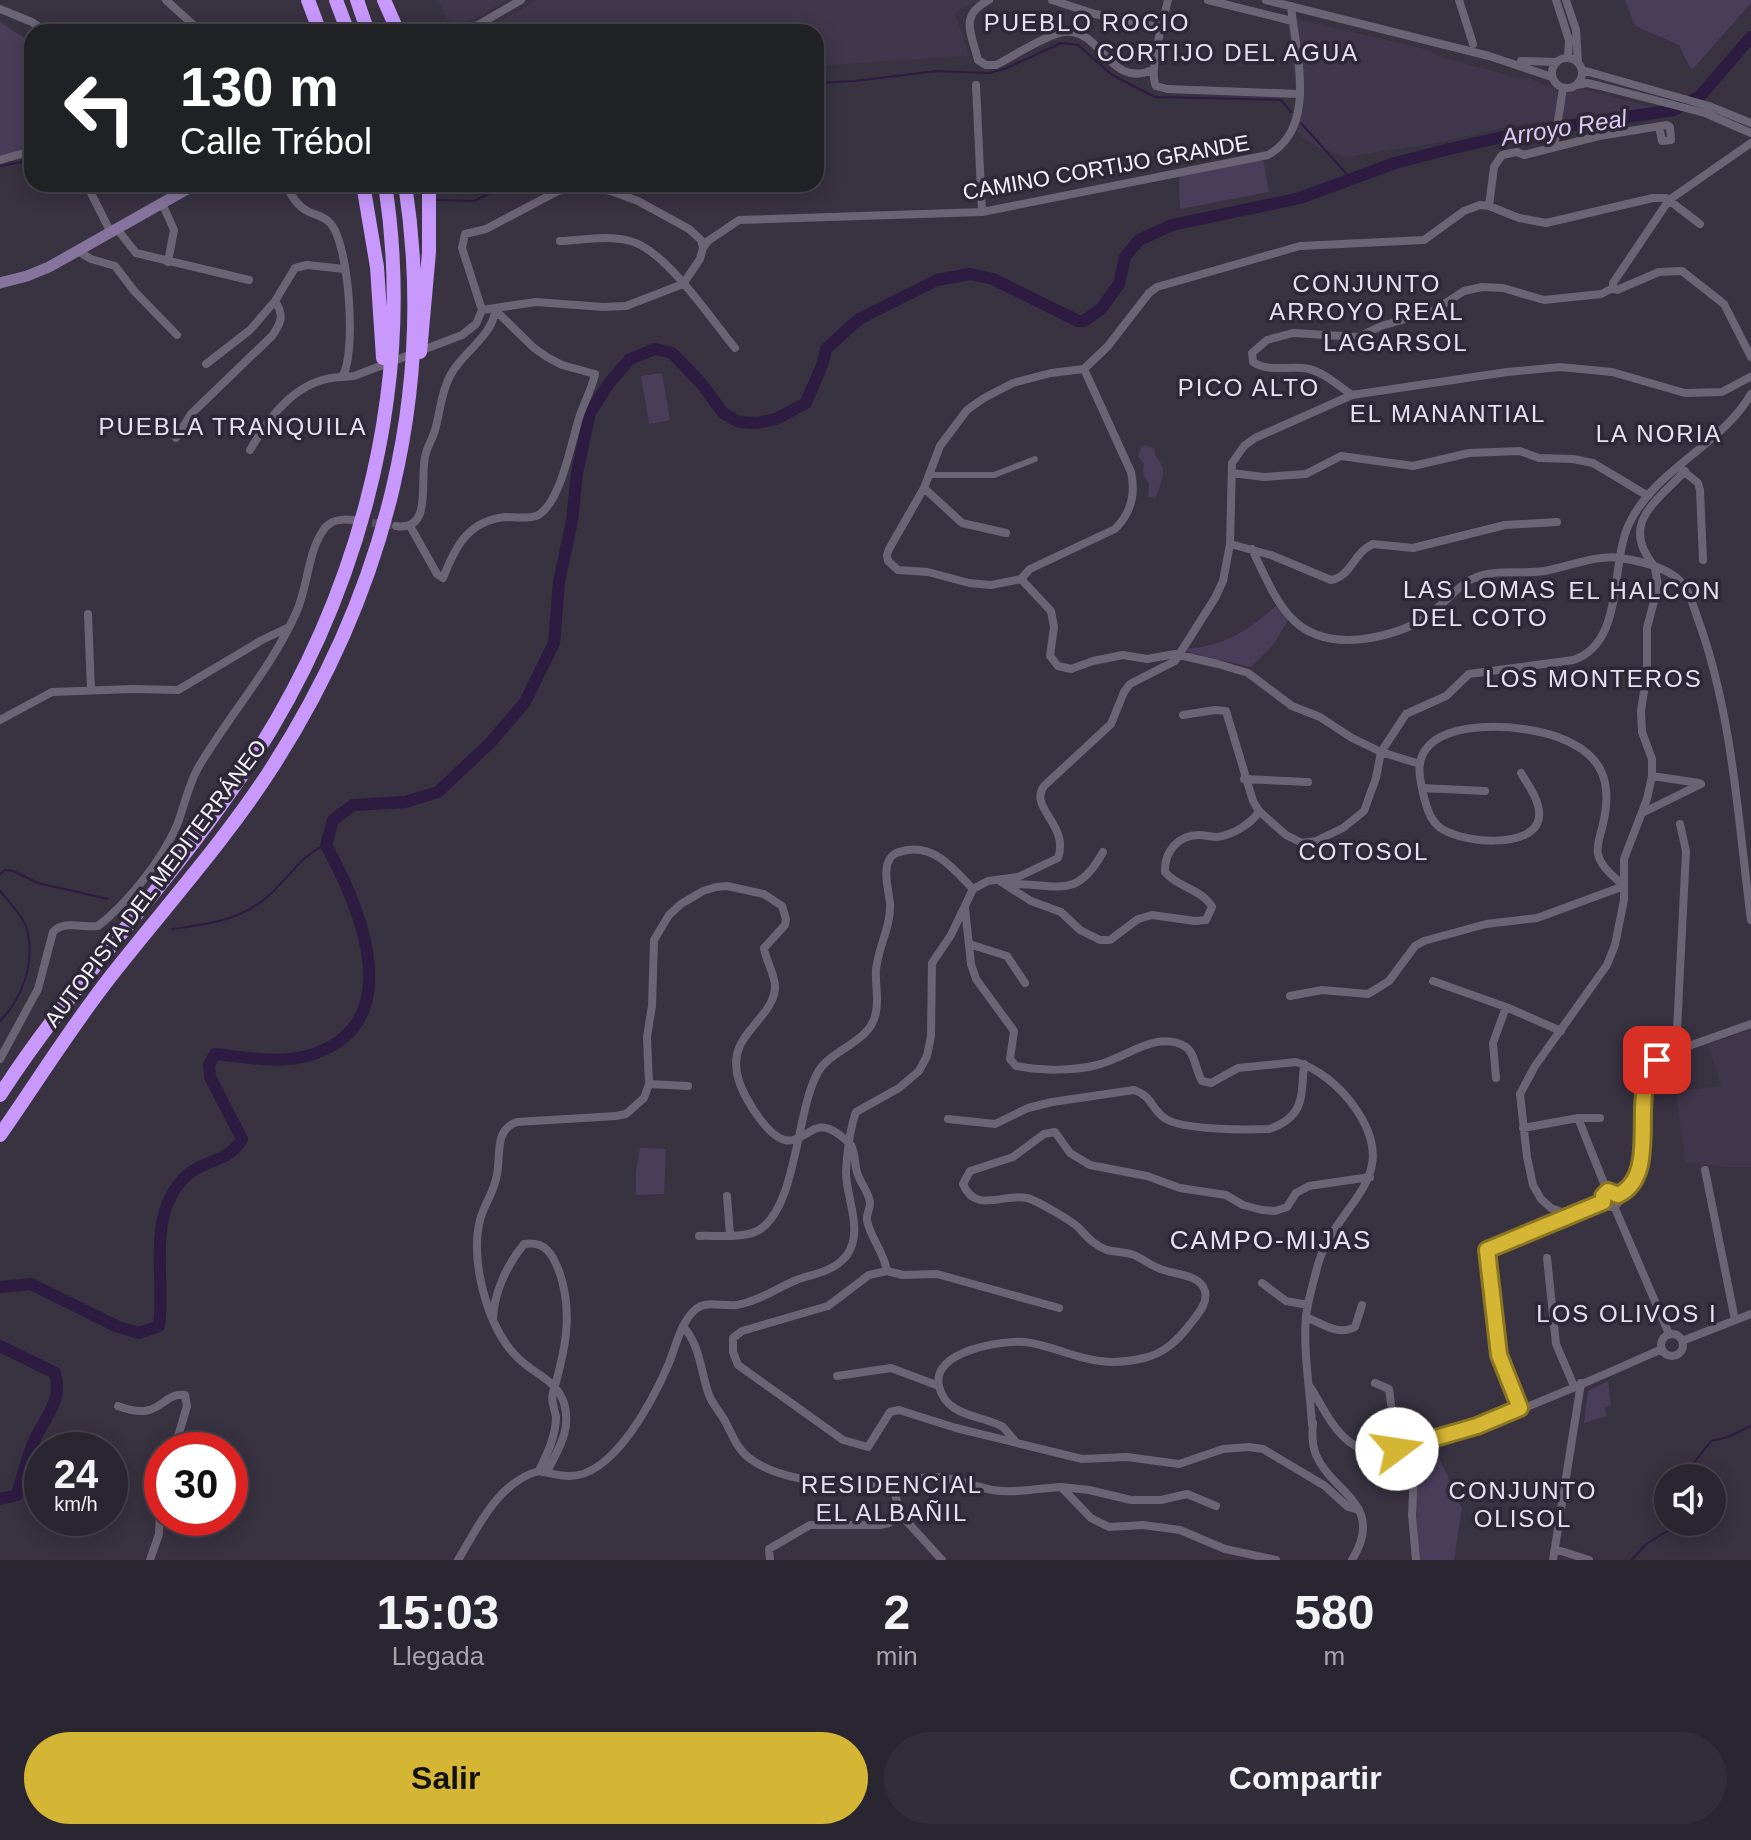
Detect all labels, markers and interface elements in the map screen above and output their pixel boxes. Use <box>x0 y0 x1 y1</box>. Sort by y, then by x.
district label: PUEBLO ROCIO <box>984 9 1190 36</box>
district label: CORTIJO DEL AGUA <box>1097 39 1359 66</box>
text: 130 m <box>180 55 339 118</box>
icon: left <box>48 56 152 160</box>
water label: Arroyo Real <box>1497 104 1629 151</box>
text: Calle Trébol <box>180 121 372 162</box>
street label: CAMINO CORTIJO GRANDE <box>961 130 1251 205</box>
district label: CONJUNTO ARROYO REAL <box>1269 270 1465 325</box>
district label: LAGARSOL <box>1323 329 1469 356</box>
district label: PICO ALTO <box>1178 374 1320 401</box>
district label: EL MANANTIAL <box>1350 400 1546 427</box>
district label: PUEBLA TRANQUILA <box>99 413 367 440</box>
district label: LA NORIA <box>1596 420 1722 447</box>
district label: LAS LOMAS DEL COTO <box>1403 576 1557 631</box>
district label: EL HALCON <box>1568 577 1722 604</box>
district label: LOS MONTEROS <box>1485 665 1703 692</box>
street label: AUTOPISTA DEL MEDITERRÁNEO <box>39 735 272 1032</box>
district label: COTOSOL <box>1299 838 1429 865</box>
pin <box>1623 1026 1691 1094</box>
icon: arrive <box>1635 1038 1679 1082</box>
district label: CAMPO-MIJAS <box>1170 1225 1372 1255</box>
district label: LOS OLIVOS I <box>1536 1300 1718 1327</box>
position arrow <box>1355 1407 1439 1491</box>
speed limit sign: 30 <box>144 1432 248 1536</box>
text: 24 <box>54 1452 98 1496</box>
map controls <box>1654 1464 1726 1536</box>
button: sound <box>1654 1464 1726 1536</box>
district label: RESIDENCIAL EL ALBAÑIL <box>801 1471 983 1526</box>
district label: CONJUNTO OLISOL <box>1449 1477 1597 1532</box>
text: km/h <box>54 1493 98 1515</box>
text: 15:03 <box>377 1586 499 1639</box>
text: 2 <box>883 1586 910 1639</box>
text: 580 <box>1294 1586 1374 1639</box>
text: Llegada <box>392 1641 484 1671</box>
text: min <box>876 1641 918 1671</box>
text: m <box>1324 1641 1345 1671</box>
button: Salir <box>24 1732 868 1824</box>
button: Compartir <box>884 1732 1727 1824</box>

